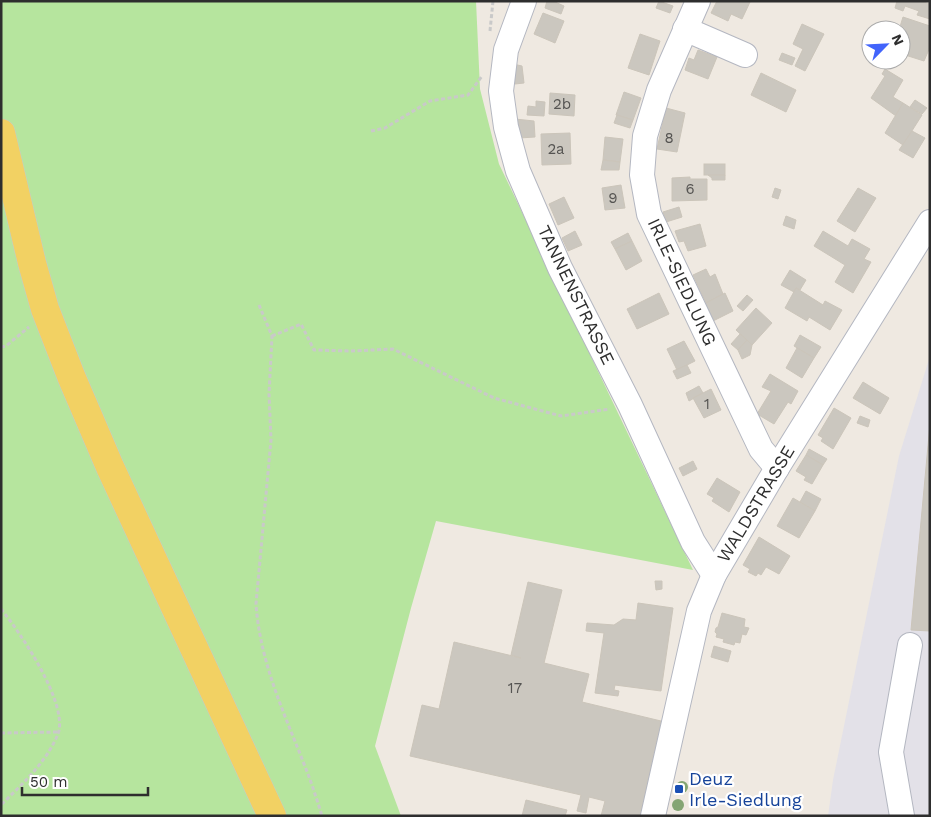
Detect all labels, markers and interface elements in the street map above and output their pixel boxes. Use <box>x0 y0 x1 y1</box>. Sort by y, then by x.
north arrow <box>861 20 911 70</box>
text: N <box>888 32 907 48</box>
house number: 2b <box>553 95 571 113</box>
house number: 8 <box>664 129 674 147</box>
house number: 2a <box>547 140 565 158</box>
house number: 6 <box>685 180 695 198</box>
house number: 9 <box>608 189 618 207</box>
street label: IRLE-SIEDLUNG <box>644 215 721 349</box>
street label: TANNENSTRASSE <box>534 222 619 368</box>
house number: 1 <box>704 395 710 413</box>
street label: WALDSTRASSE <box>712 442 799 566</box>
house number: 17 <box>508 679 522 697</box>
scale bar <box>22 764 149 796</box>
place label: Deuz Irle-Siedlung <box>689 768 802 810</box>
text: 50 m <box>30 773 67 791</box>
marker: Deuz Irle-Siedlung <box>673 783 685 795</box>

